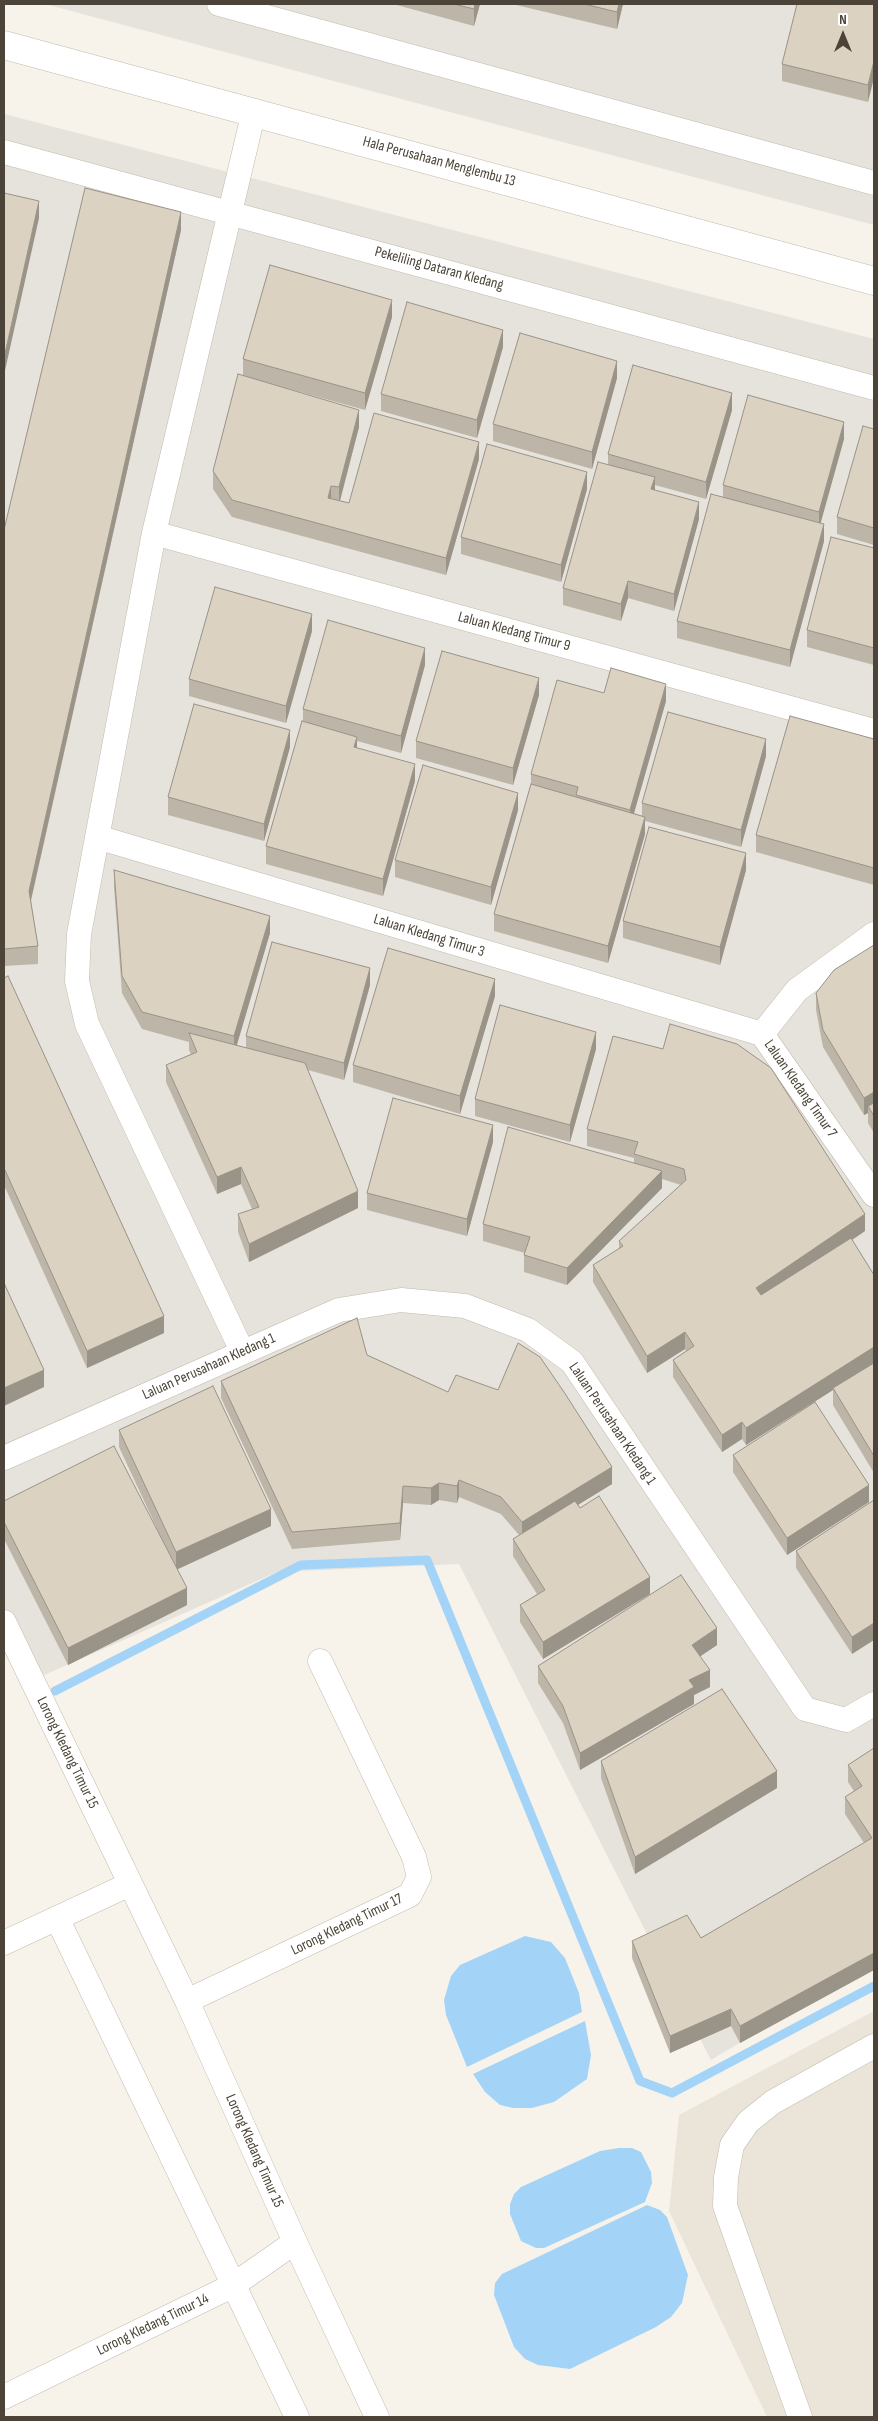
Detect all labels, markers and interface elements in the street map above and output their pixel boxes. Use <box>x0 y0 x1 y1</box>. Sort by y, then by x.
north arrow <box>818 10 868 60</box>
text: N <box>839 11 847 28</box>
street label: Hala Perusahaan Menglembu 13 <box>361 133 517 191</box>
street label: Pekeliling Dataran Kledang <box>373 243 505 295</box>
street label: Laluan Kledang Timur 9 <box>456 608 572 656</box>
street label: Laluan Kledang Timur 3 <box>371 911 487 961</box>
street label: Laluan Kledang Timur 7 <box>760 1037 840 1141</box>
street label: Laluan Perusahaan Kledang 1 <box>140 1330 278 1404</box>
street label: Laluan Perusahaan Kledang 1 <box>564 1359 660 1489</box>
street label: Lorong Kledang Timur 15 <box>32 1694 102 1812</box>
street label: Lorong Kledang Timur 17 <box>288 1890 406 1960</box>
street label: Lorong Kledang Timur 15 <box>221 2092 287 2210</box>
street label: Lorong Kledang Timur 14 <box>94 2290 212 2360</box>

